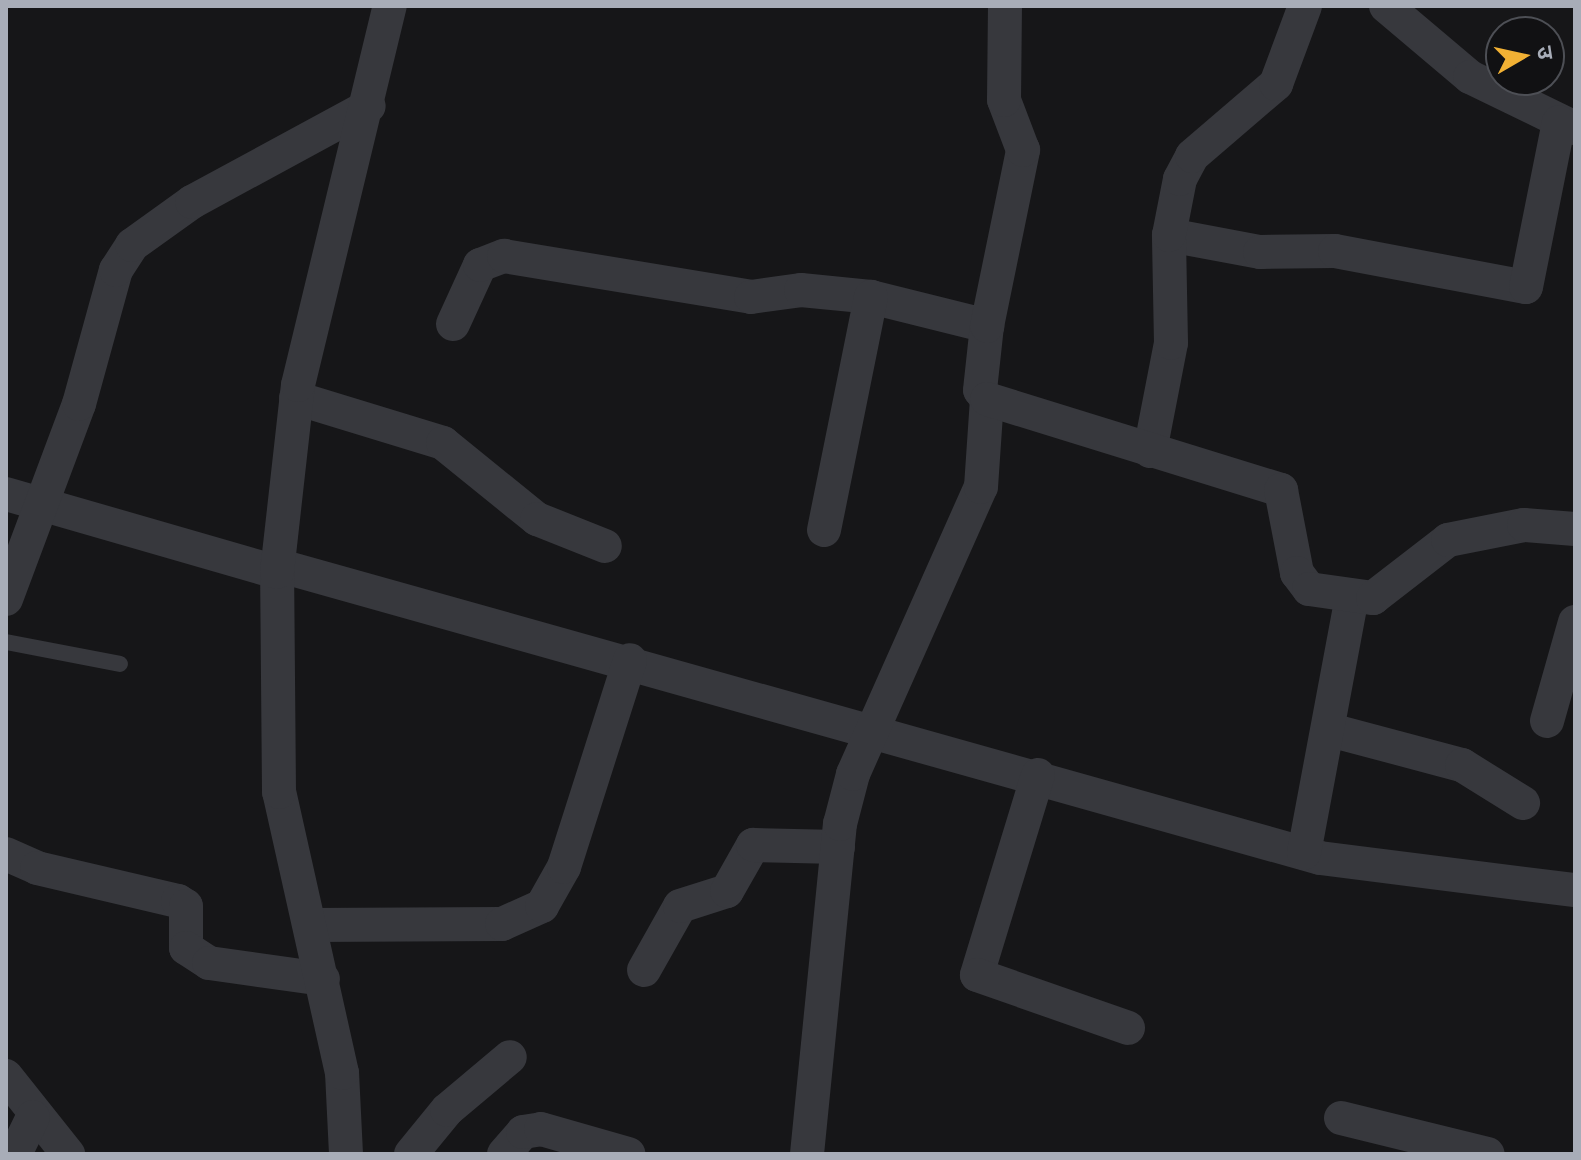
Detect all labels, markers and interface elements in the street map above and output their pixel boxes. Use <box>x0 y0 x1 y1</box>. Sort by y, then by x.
north arrow <box>1485 16 1565 96</box>
text: उ <box>1531 44 1563 61</box>

